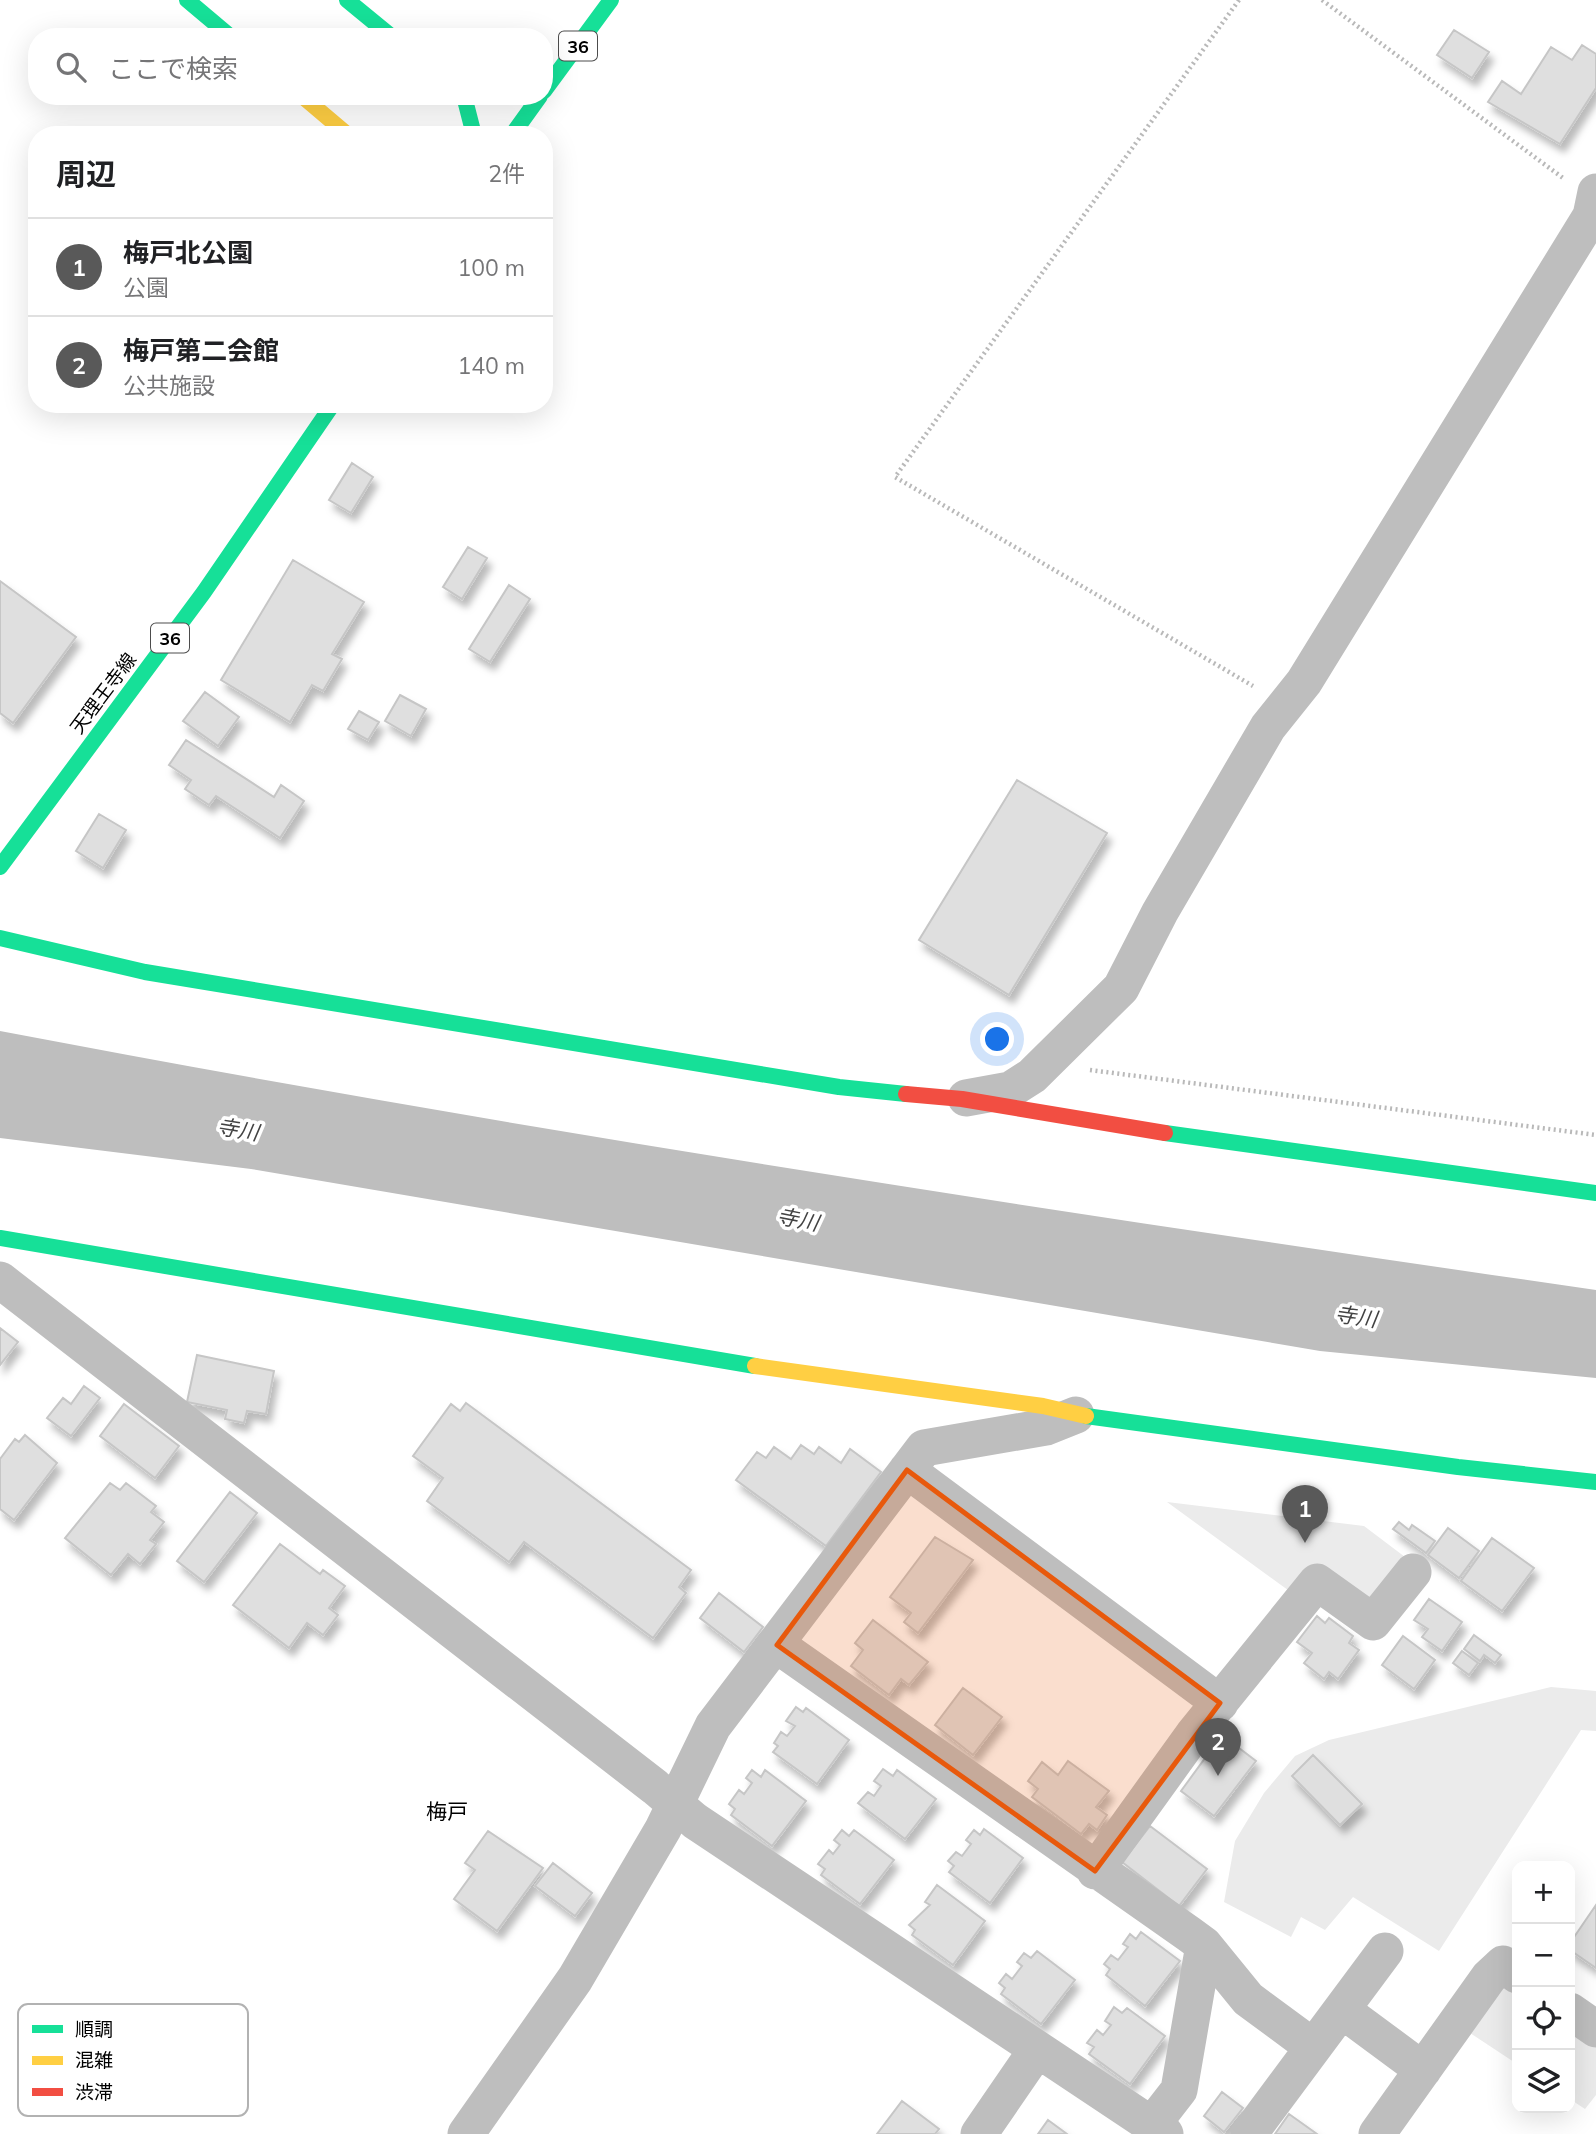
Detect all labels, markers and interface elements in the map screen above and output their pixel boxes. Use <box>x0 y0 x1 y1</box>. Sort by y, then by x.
search box <box>28 28 553 105</box>
road number: 36 <box>559 32 597 60</box>
icon: search <box>52 48 90 86</box>
text: ここで検索 <box>108 52 238 85</box>
text: 周辺 <box>56 155 116 193</box>
text: 2件 <box>488 159 525 188</box>
text: 梅戸北公園 <box>123 236 253 269</box>
text: 1 <box>72 253 86 282</box>
text: 100 m <box>457 253 525 282</box>
text: 公園 <box>123 273 169 302</box>
text: 梅戸第二会館 <box>123 334 279 367</box>
text: 2 <box>72 351 86 380</box>
text: 140 m <box>457 351 525 380</box>
text: 公共施設 <box>123 371 215 400</box>
road number: 36 <box>151 624 189 652</box>
street label: 天理王寺線 <box>65 648 141 738</box>
your location <box>980 1022 1014 1056</box>
water label: 寺川 <box>215 1113 263 1145</box>
water label: 寺川 <box>775 1202 823 1236</box>
water label: 寺川 <box>1333 1300 1381 1332</box>
pin: 1 <box>1282 1485 1328 1543</box>
pin: 2 <box>1195 1718 1241 1776</box>
district label: 梅戸 <box>426 1798 468 1824</box>
map controls <box>1512 1861 1575 2113</box>
button: + <box>1512 1861 1575 1924</box>
button: − <box>1512 1924 1575 1987</box>
button: locate <box>1512 1987 1575 2050</box>
legend <box>18 2004 248 2116</box>
text: 順調 <box>75 2017 113 2041</box>
text: 混雑 <box>75 2048 113 2072</box>
button: layers <box>1512 2050 1575 2113</box>
text: 渋滞 <box>75 2080 113 2104</box>

